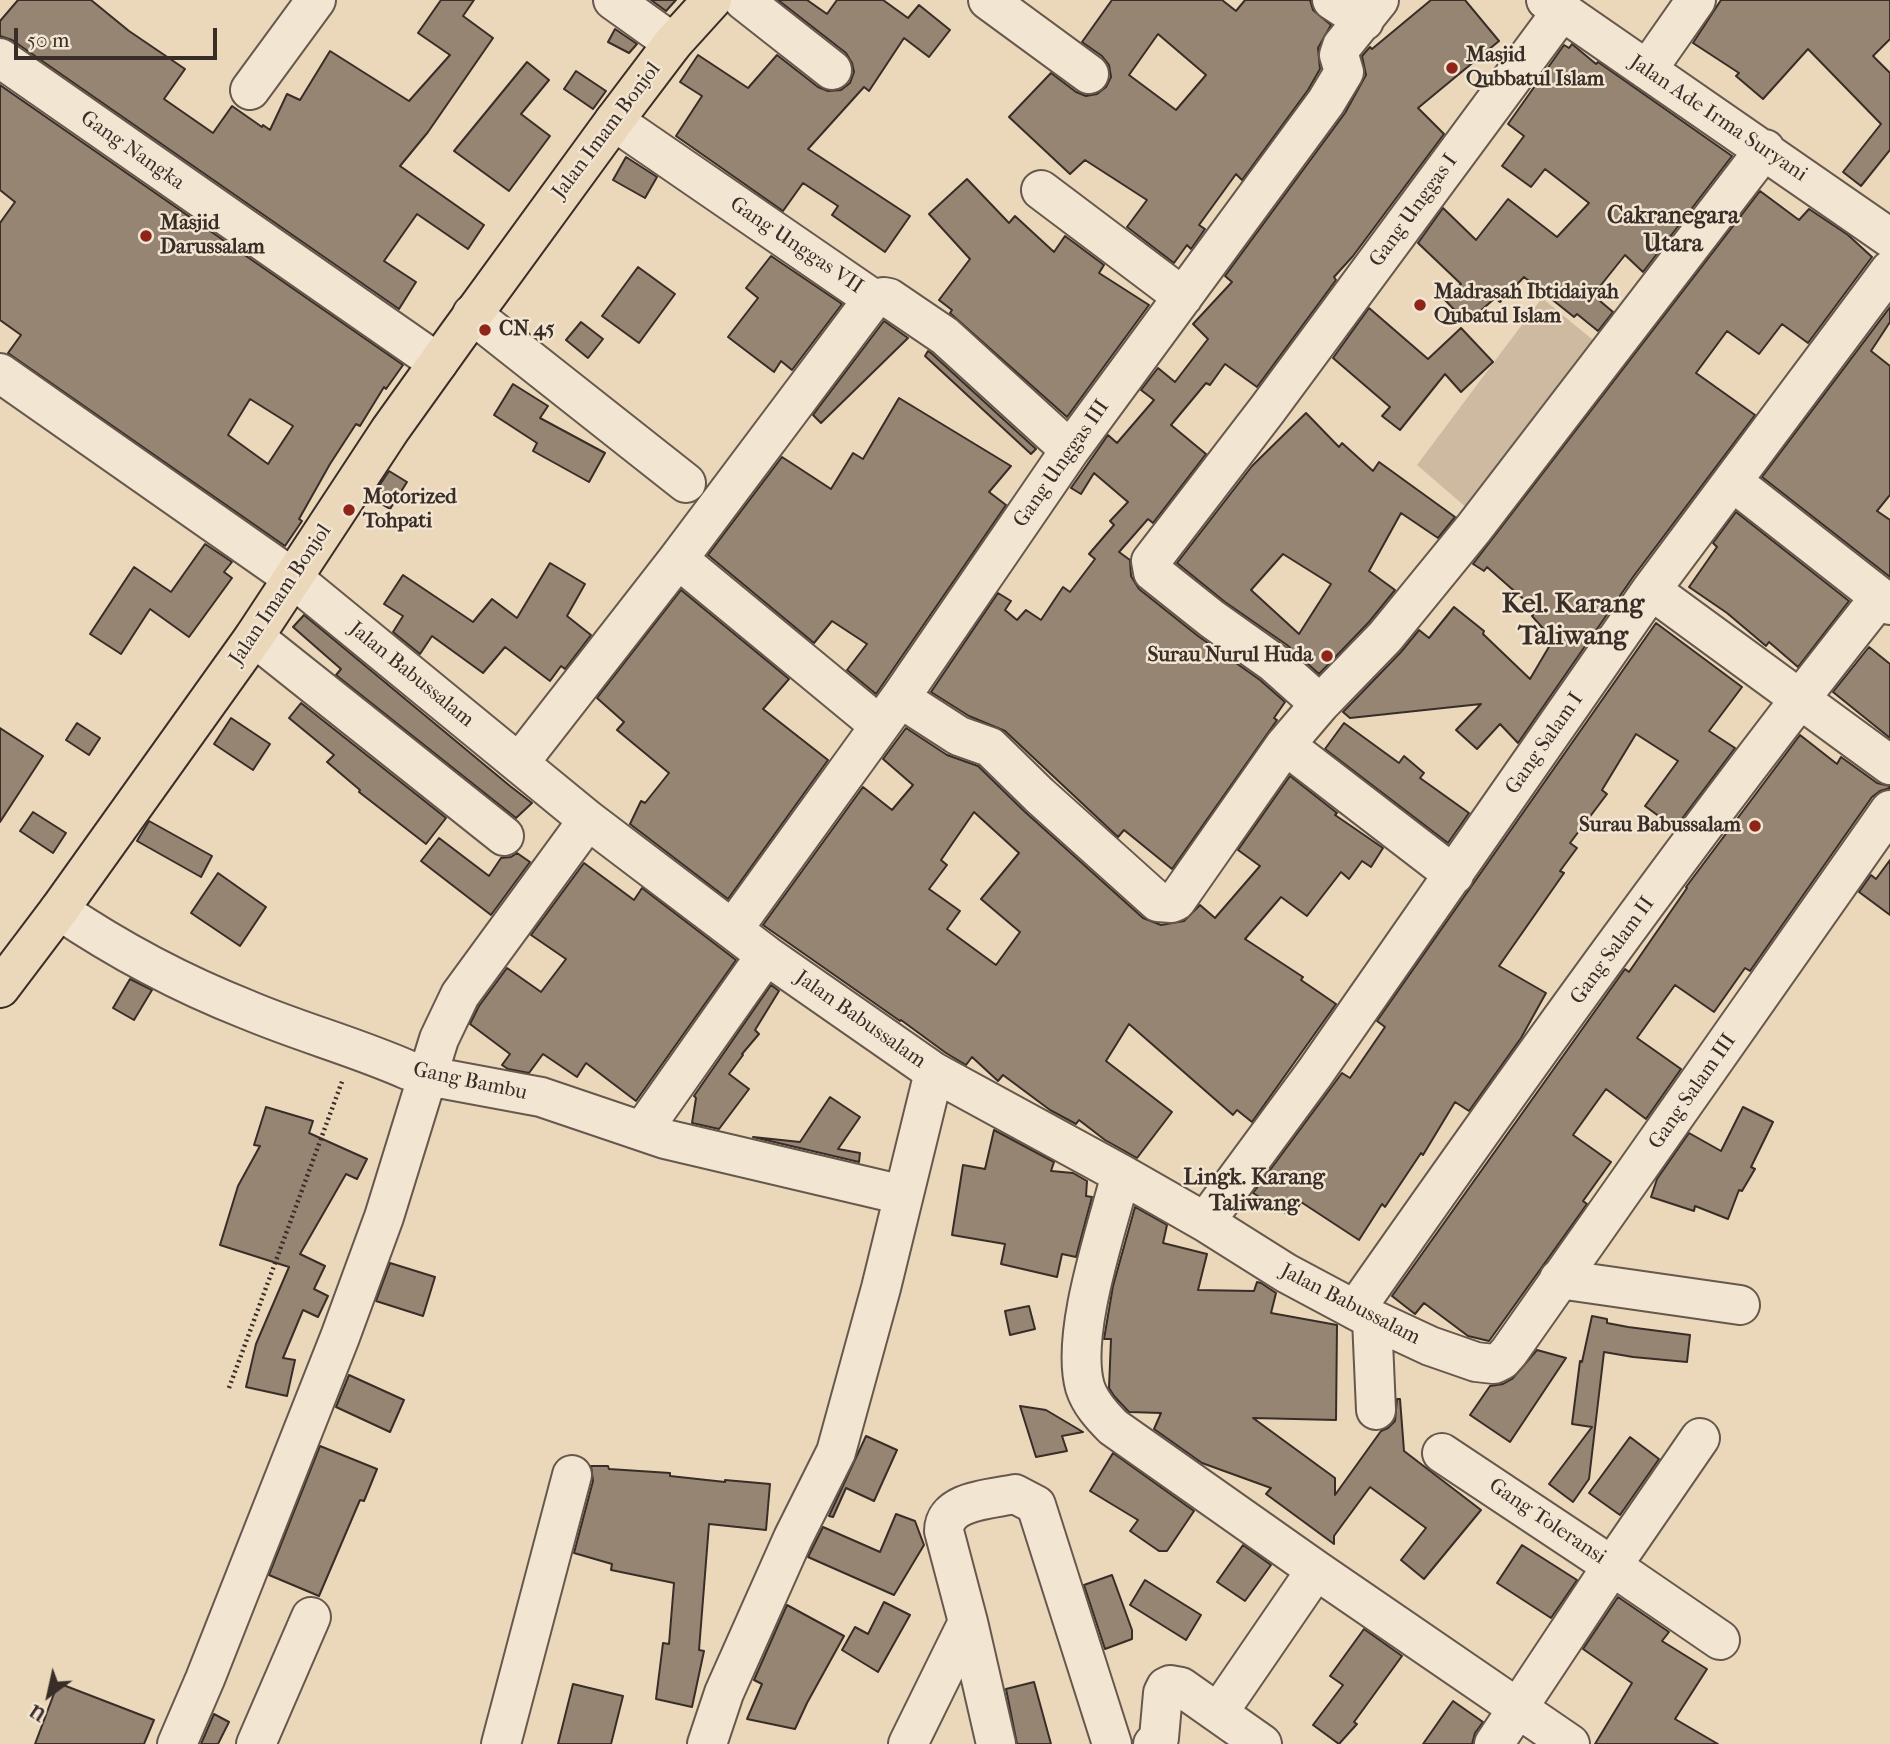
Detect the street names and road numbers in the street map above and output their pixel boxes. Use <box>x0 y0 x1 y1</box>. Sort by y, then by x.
street label: Jalan Ade Irma Suryani <box>1624 50 1812 188</box>
street label: Jalan Imam Bonjol <box>547 58 667 204</box>
street label: Gang Nangka <box>75 106 189 196</box>
street label: Gang Unggas I <box>1365 150 1463 272</box>
street label: Gang Unggas VII <box>724 192 868 300</box>
street label: Gang Unggas III <box>1009 395 1115 533</box>
street label: Jalan Imam Bonjol <box>225 520 337 670</box>
street label: Jalan Babussalam <box>343 617 479 733</box>
street label: Gang Salam I <box>1501 688 1589 800</box>
street label: Gang Salam II <box>1566 892 1660 1010</box>
street label: Jalan Babussalam <box>790 966 930 1074</box>
street label: Gang Salam III <box>1644 1029 1742 1155</box>
street label: Gang Bambu <box>411 1058 529 1106</box>
street label: Jalan Babussalam <box>1276 1259 1424 1351</box>
street label: Gang Toleransi <box>1484 1474 1610 1570</box>

